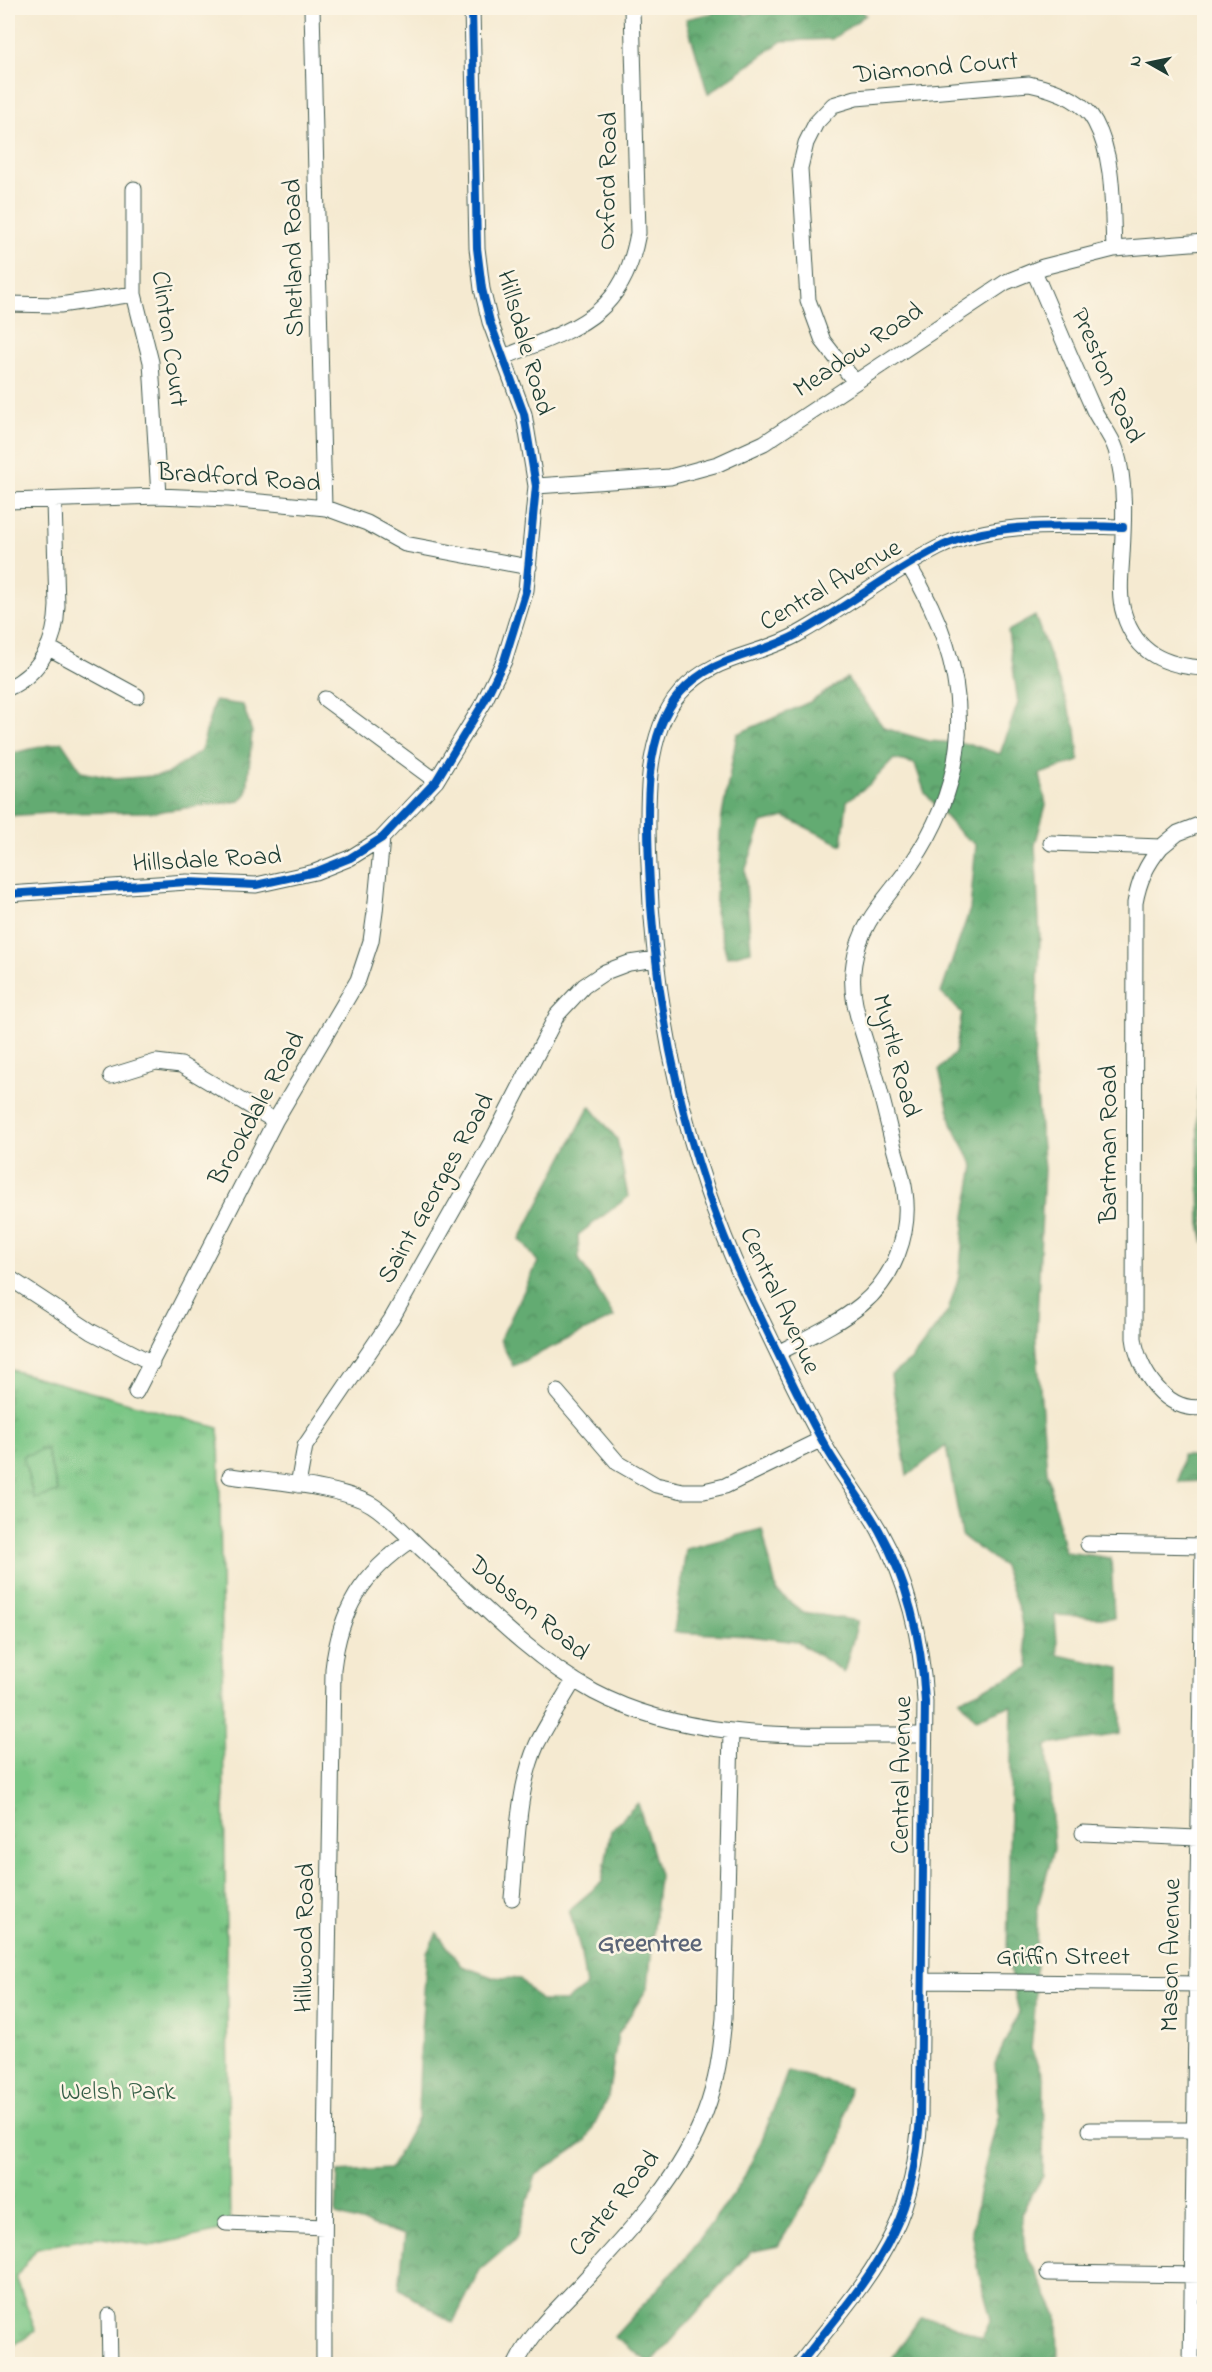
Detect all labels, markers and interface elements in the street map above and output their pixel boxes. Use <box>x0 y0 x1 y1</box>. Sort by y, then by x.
north arrow <box>1119 33 1179 93</box>
street label: Diamond Court <box>851 43 1020 95</box>
text: N <box>1123 54 1149 68</box>
street label: Oxford Road <box>589 111 629 251</box>
street label: Shetland Road <box>275 178 315 337</box>
street label: Hillsdale Road <box>485 266 563 420</box>
street label: Clinton Court <box>140 268 196 410</box>
street label: Meadow Road <box>786 293 932 409</box>
street label: Preston Road <box>1059 302 1153 450</box>
street label: Bradford Road <box>155 454 322 504</box>
street label: Central Avenue <box>753 530 909 642</box>
street label: Hillsdale Road <box>131 838 283 884</box>
street label: Myrtle Road <box>860 990 930 1122</box>
street label: Brookdale Road <box>199 1025 316 1194</box>
street label: Bartman Road <box>1091 1064 1129 1224</box>
street label: Saint Georges Road <box>369 1086 505 1291</box>
street label: Central Avenue <box>728 1221 830 1381</box>
street label: Dobson Road <box>458 1546 597 1671</box>
street label: Central Avenue <box>883 1695 923 1854</box>
street label: Hillwood Road <box>286 1862 326 2013</box>
street label: Mason Avenue <box>1152 1878 1192 2032</box>
district label: Greentree <box>598 1925 703 1964</box>
street label: Griffin Street <box>996 1939 1130 1977</box>
park label: Welsh Park <box>60 2074 176 2112</box>
street label: Carter Road <box>560 2142 670 2266</box>

